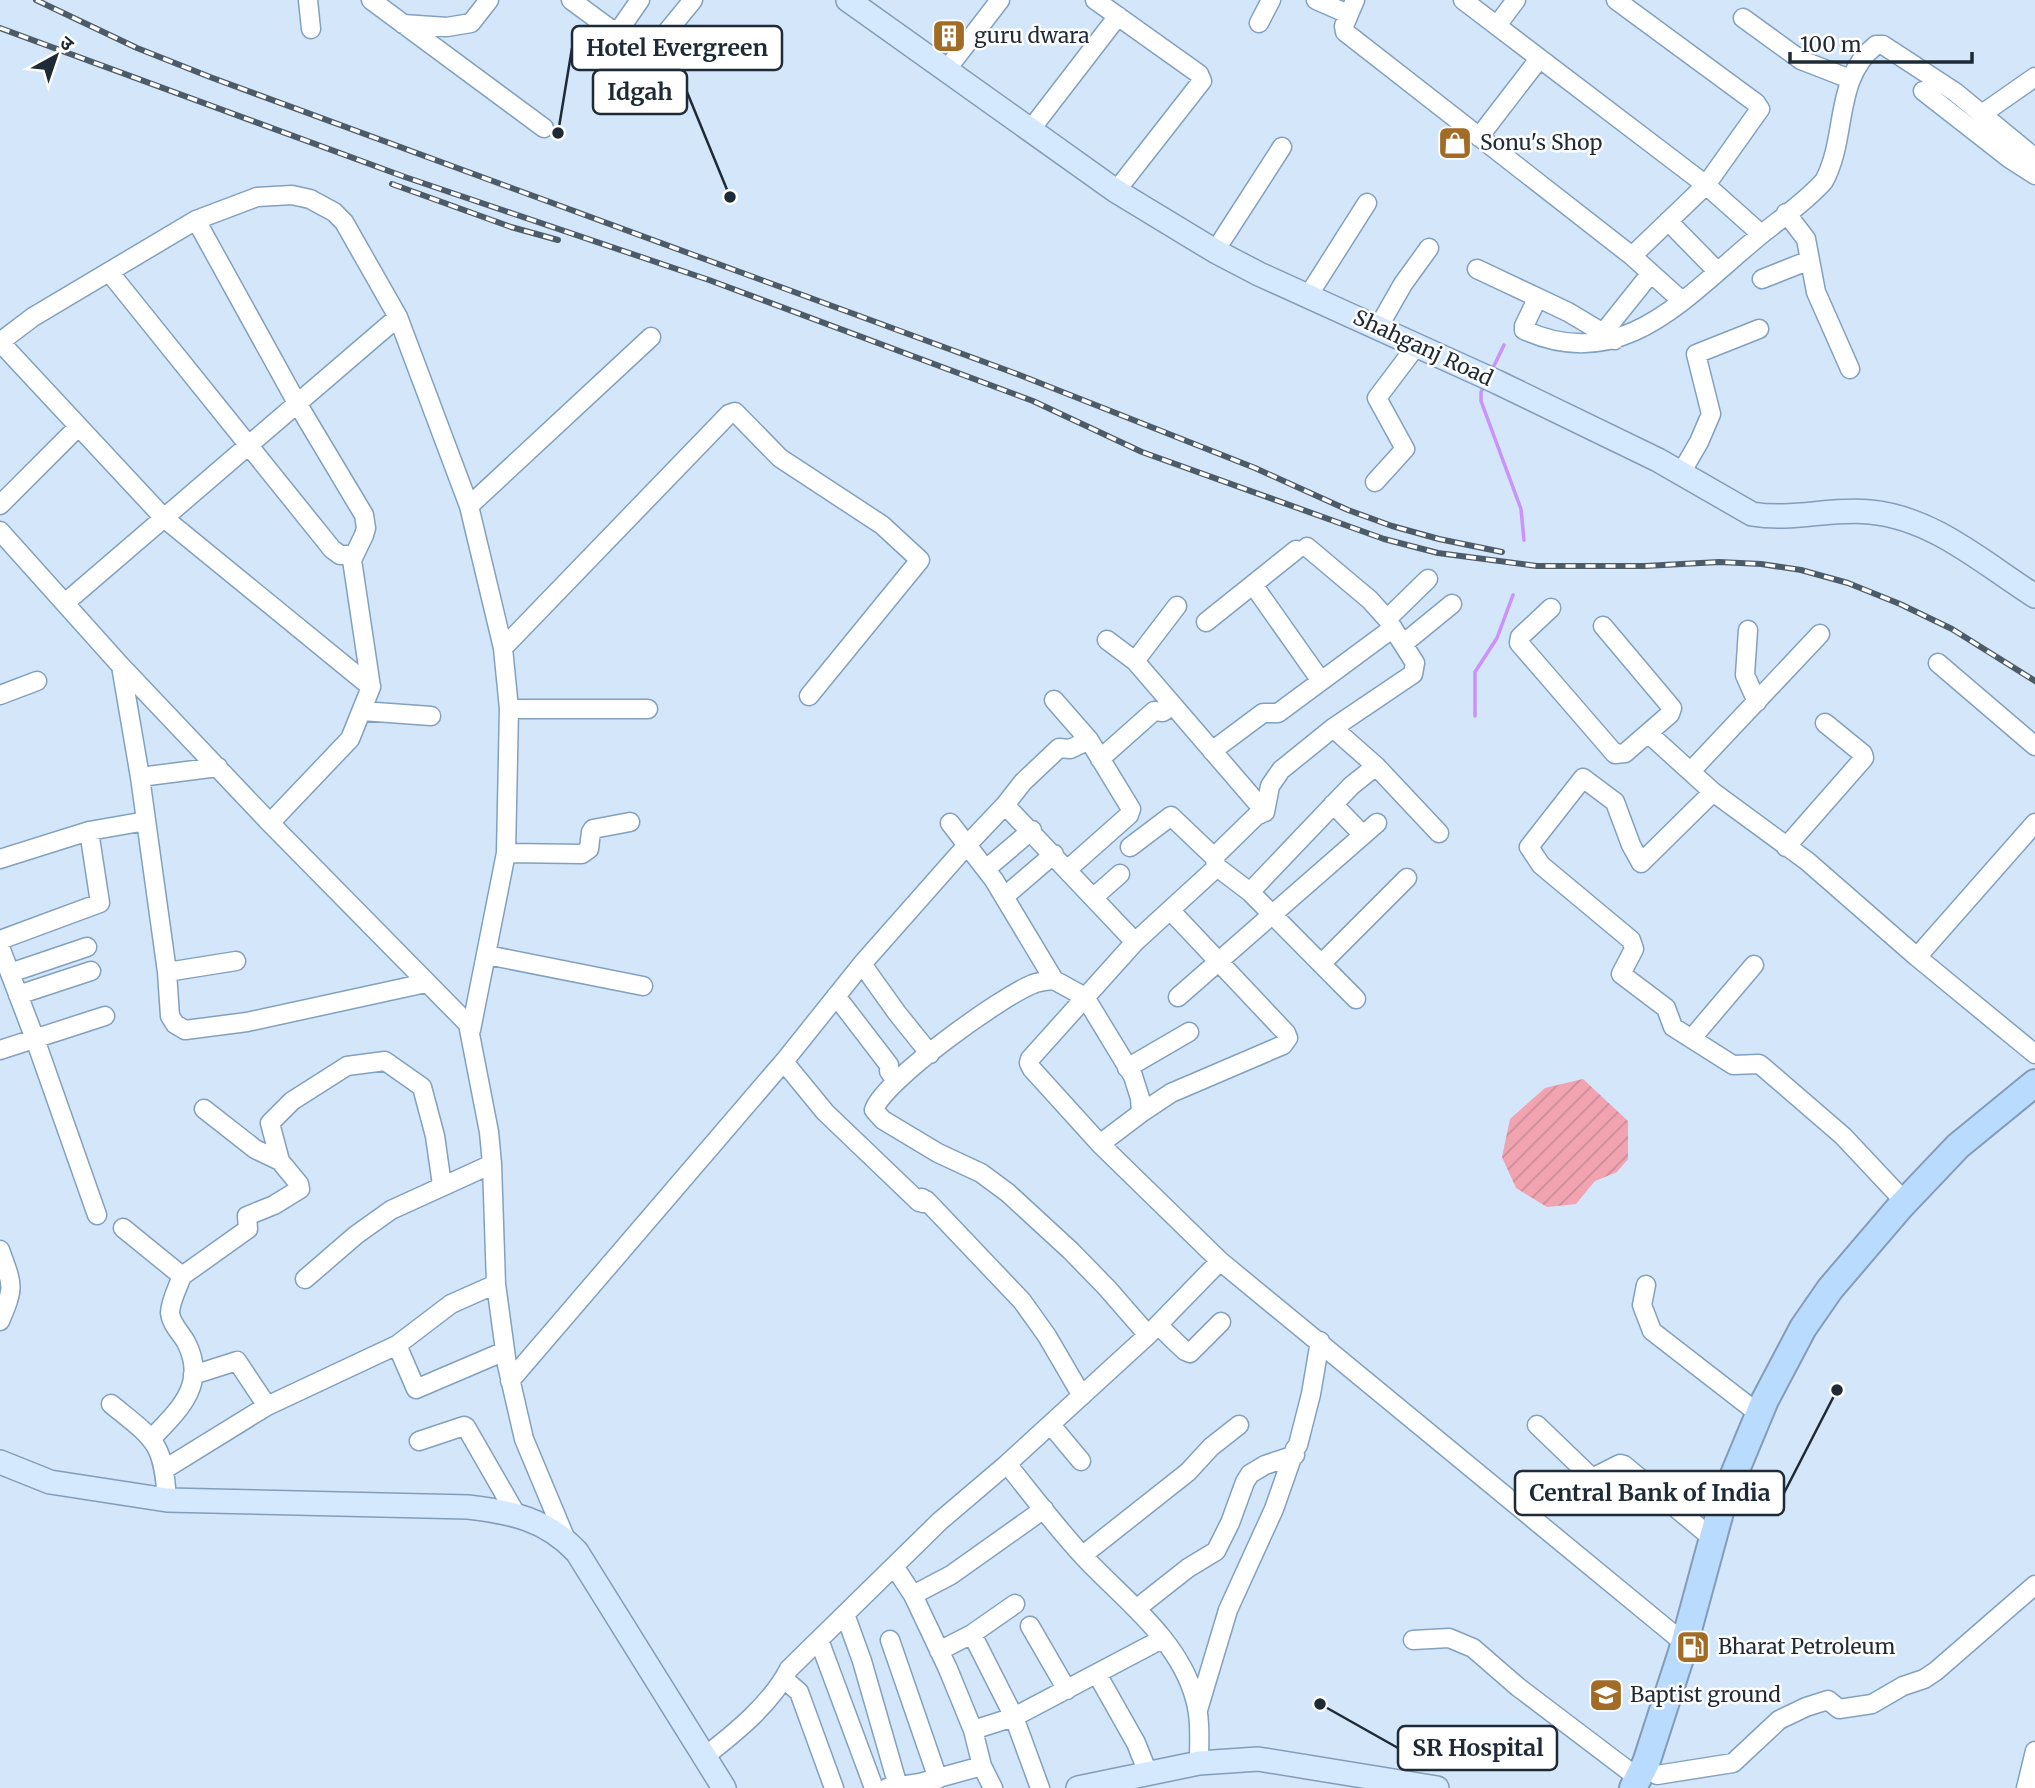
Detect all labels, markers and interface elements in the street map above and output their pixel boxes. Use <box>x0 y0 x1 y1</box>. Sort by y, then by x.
building icon: guru dwara <box>930 17 968 55</box>
north arrow <box>21 21 91 91</box>
scale bar <box>1790 21 1972 65</box>
place label: guru dwara <box>974 22 1090 49</box>
callout: Hotel Evergreen <box>572 26 782 70</box>
text: उ <box>55 30 80 56</box>
text: 100 m <box>1800 31 1862 58</box>
text: Hotel Evergreen <box>586 33 768 62</box>
callout: Idgah <box>593 70 687 114</box>
text: Idgah <box>607 77 673 106</box>
shop icon: Sonu's Shop <box>1436 124 1474 162</box>
place label: Sonu's Shop <box>1480 129 1603 156</box>
street label: Shahganj Road <box>1349 303 1498 392</box>
callout: Central Bank of India <box>1515 1471 1784 1515</box>
text: Central Bank of India <box>1529 1478 1771 1507</box>
fuel station icon: Bharat Petroleum <box>1674 1628 1712 1666</box>
place label: Bharat Petroleum <box>1718 1633 1895 1660</box>
school or university icon: Baptist ground <box>1587 1676 1625 1714</box>
place label: Baptist ground <box>1630 1681 1781 1708</box>
callout: SR Hospital <box>1398 1726 1557 1770</box>
text: SR Hospital <box>1412 1733 1544 1762</box>

